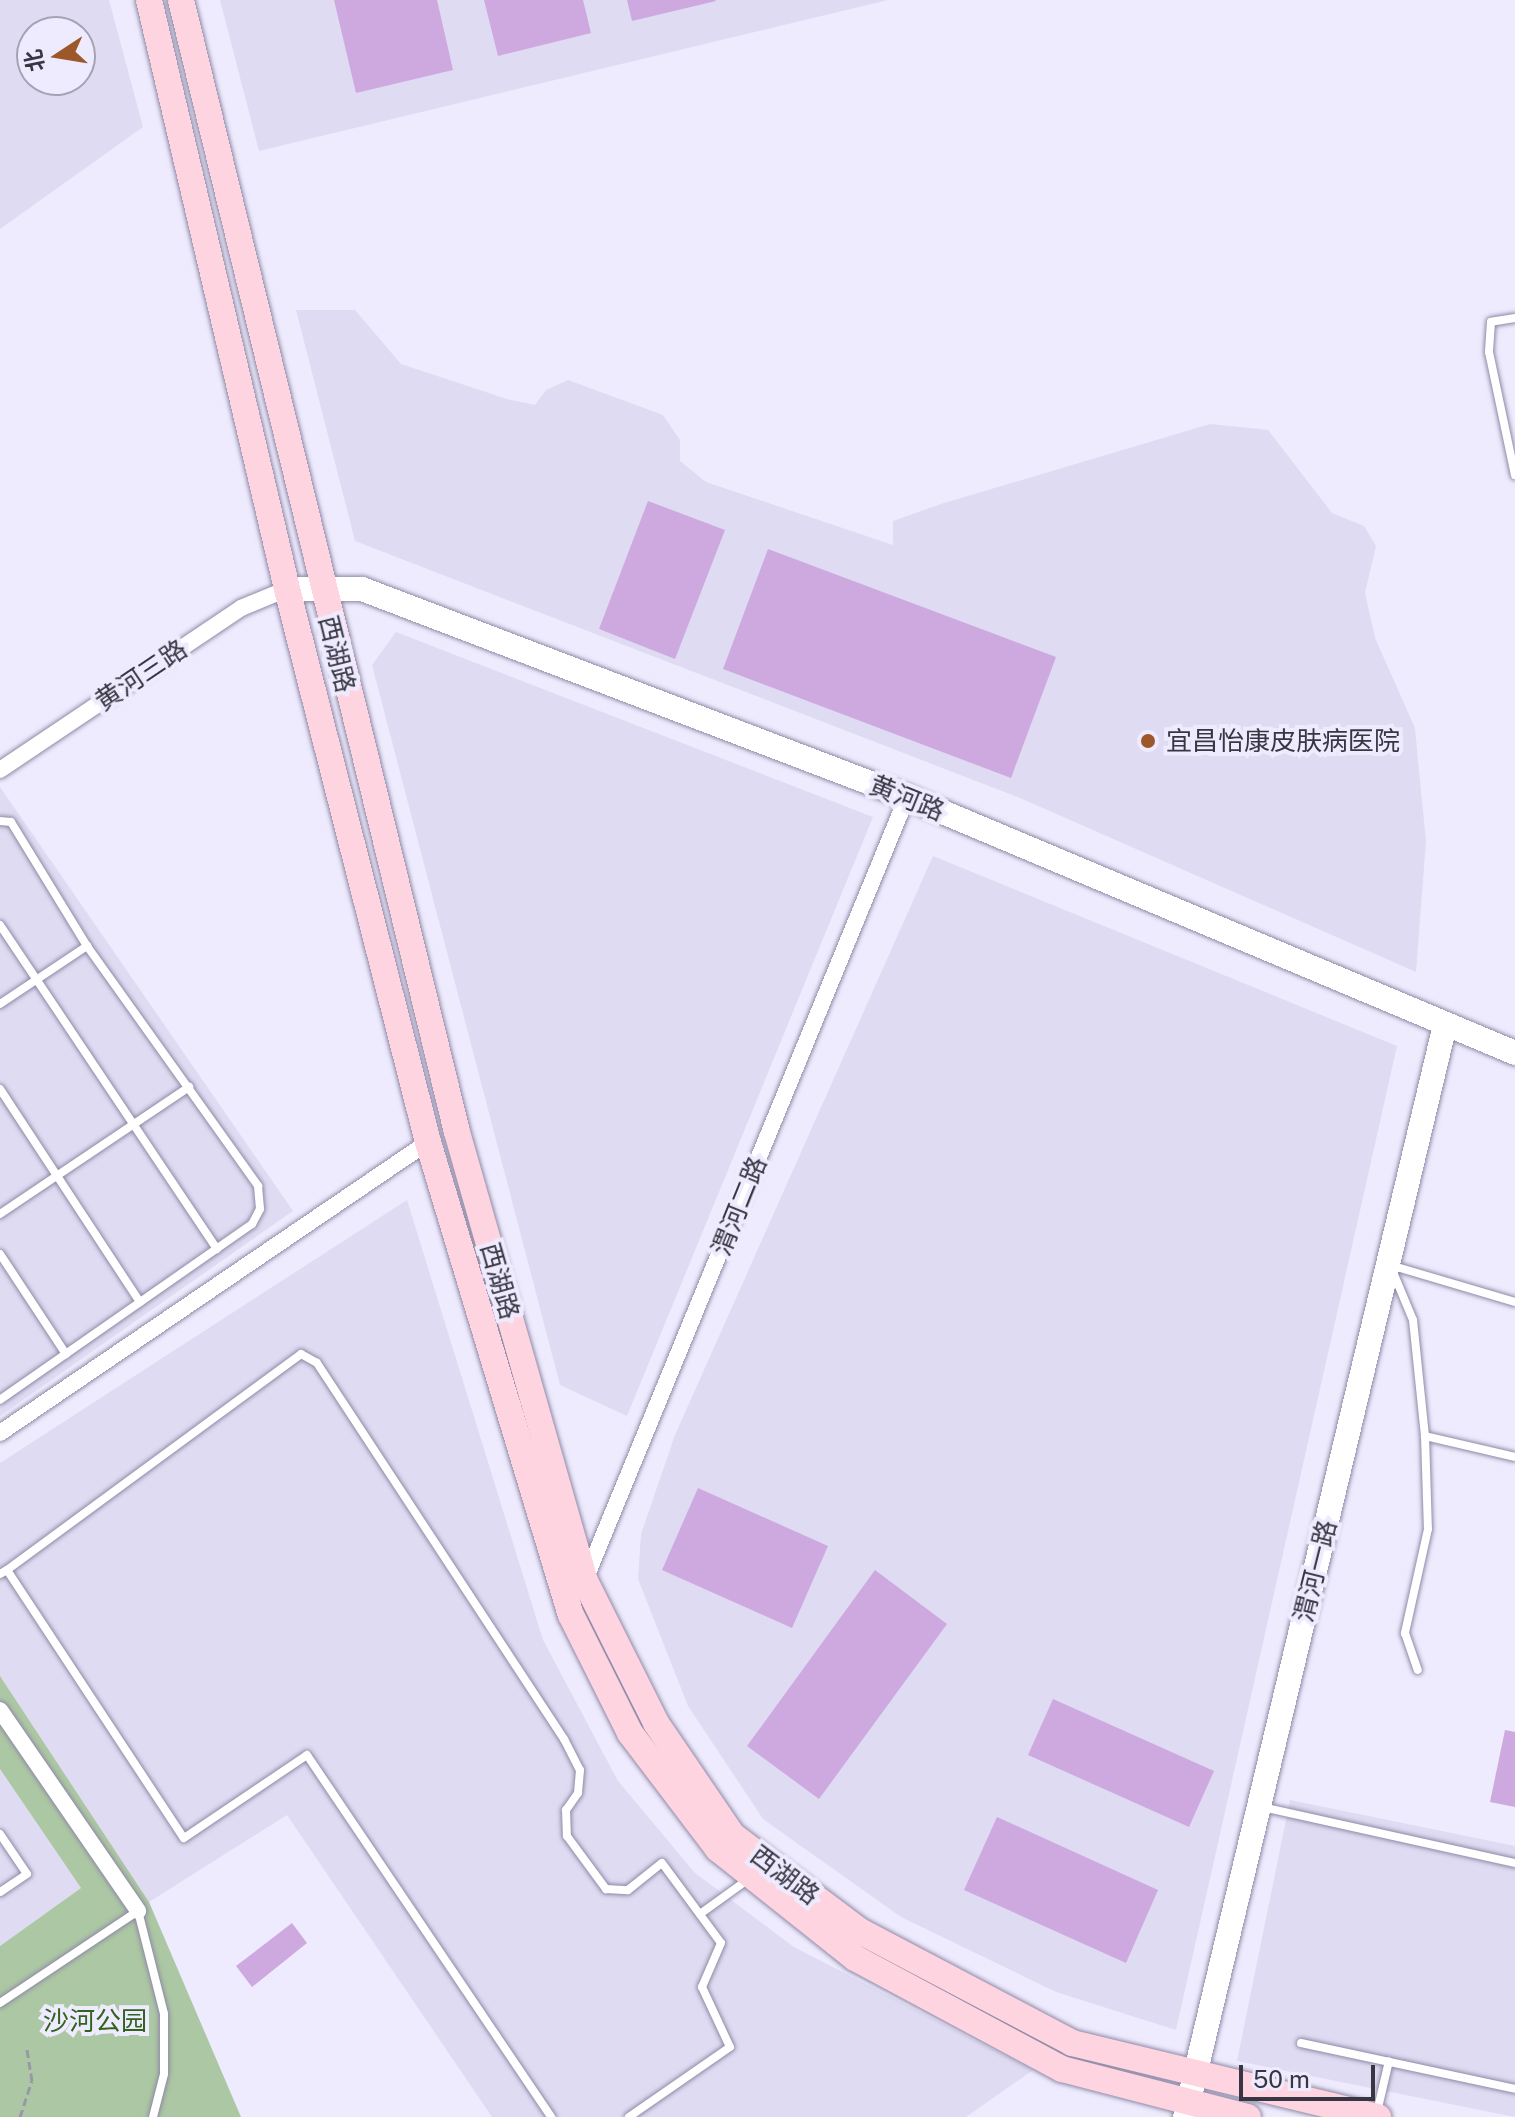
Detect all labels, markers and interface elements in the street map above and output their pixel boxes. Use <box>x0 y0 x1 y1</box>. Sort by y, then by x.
north arrow <box>16 16 96 96</box>
text: 北 <box>19 47 49 74</box>
street label: 西湖路 <box>312 612 362 696</box>
street label: 黄河三路 <box>89 633 193 717</box>
place label: 宜昌怡康皮肤病医院 <box>1166 725 1400 757</box>
marker: 宜昌怡康皮肤病医院 <box>1137 730 1159 752</box>
street label: 黄河路 <box>865 769 949 827</box>
street label: 渭河二路 <box>705 1152 773 1260</box>
street label: 西湖路 <box>474 1239 526 1323</box>
street label: 渭河一路 <box>1287 1517 1343 1625</box>
street label: 西湖路 <box>744 1839 826 1911</box>
park label: 沙河公园 <box>43 2005 147 2037</box>
scale bar <box>1243 2049 1379 2099</box>
text: 50 m <box>1253 2065 1310 2093</box>

